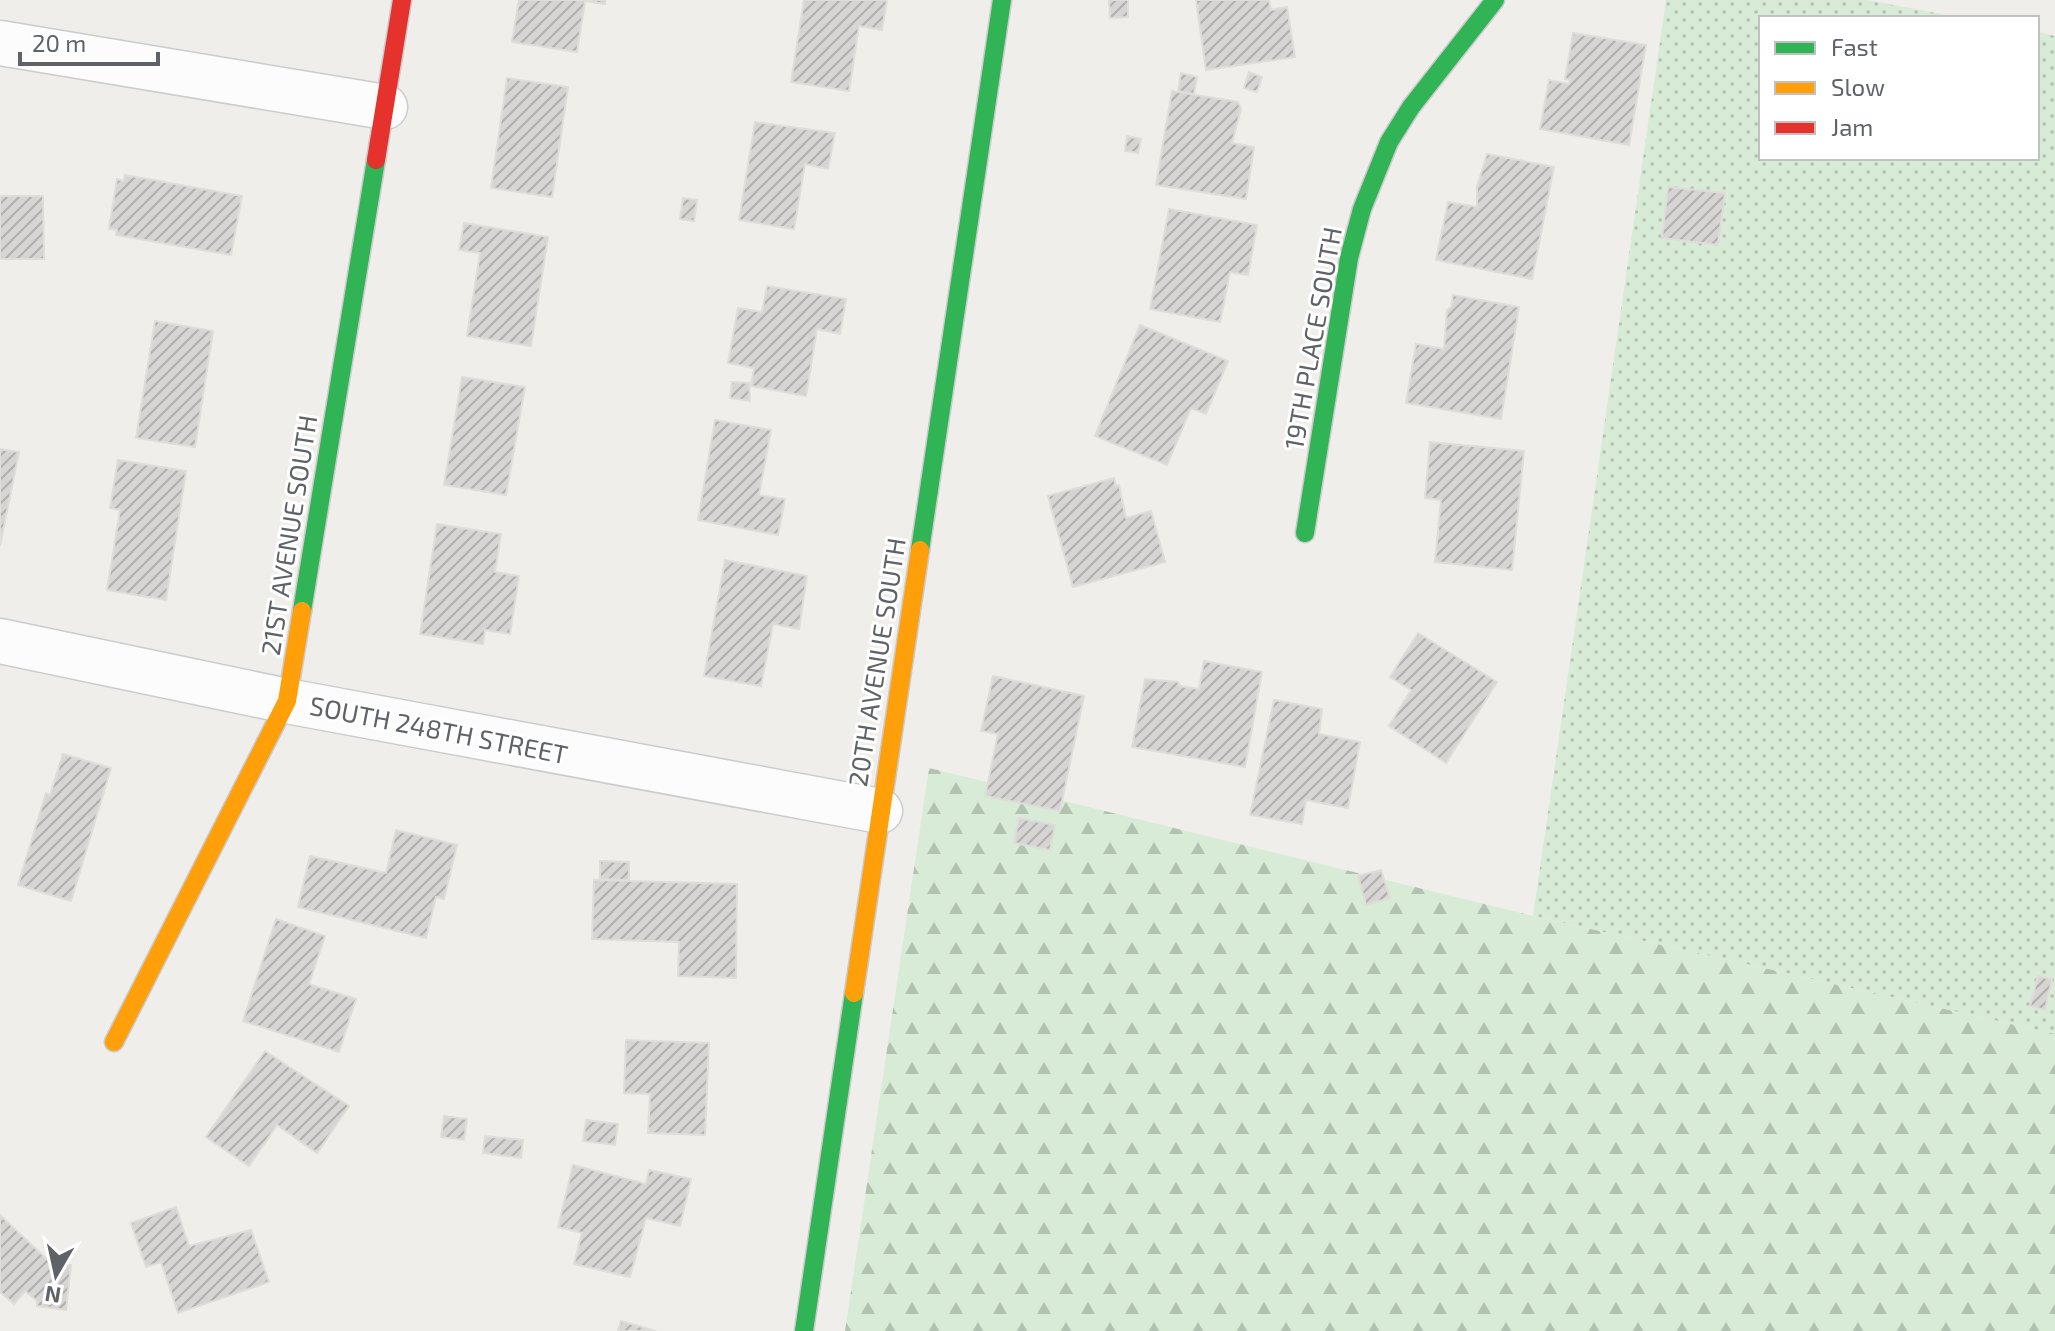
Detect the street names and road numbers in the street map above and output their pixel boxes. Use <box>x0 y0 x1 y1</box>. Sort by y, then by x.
street label: 19TH PLACE SOUTH <box>1277 224 1347 452</box>
street label: 21ST AVENUE SOUTH <box>254 413 322 657</box>
street label: 20TH AVENUE SOUTH <box>841 535 911 789</box>
street label: SOUTH 248TH STREET <box>307 689 571 769</box>

